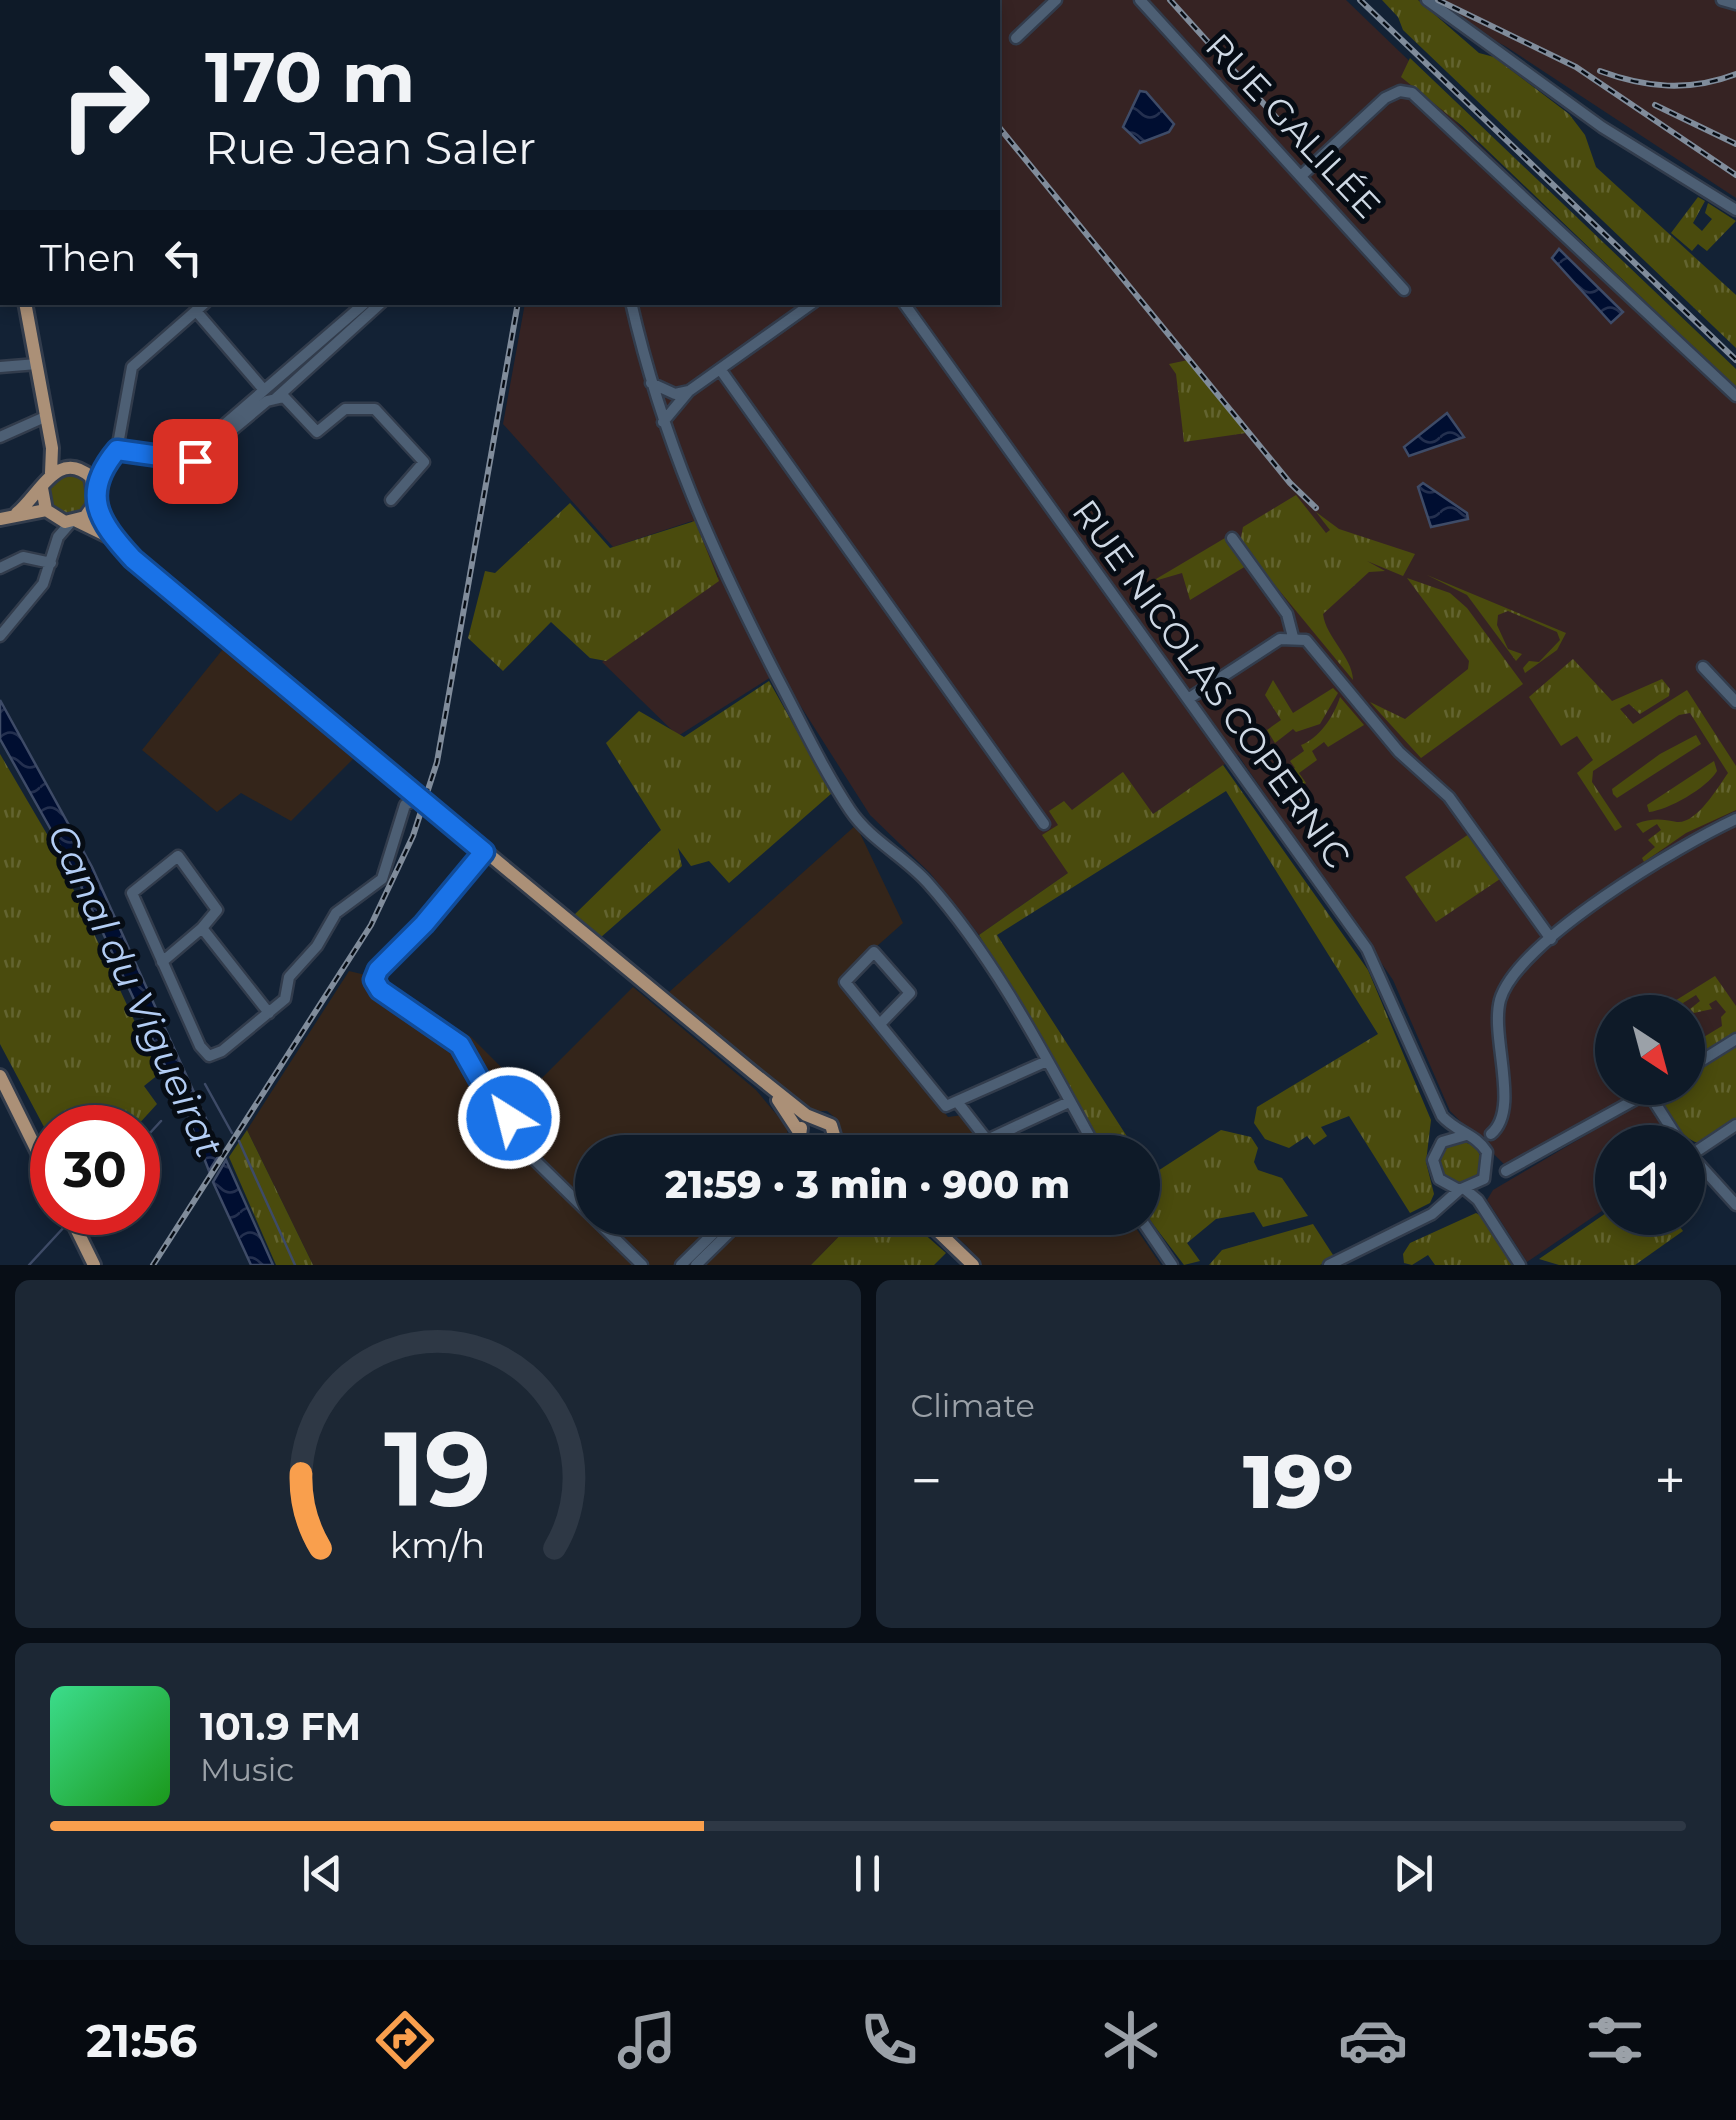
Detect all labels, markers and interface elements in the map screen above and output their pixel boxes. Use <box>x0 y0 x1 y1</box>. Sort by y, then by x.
street label: RUE GALILÉE <box>1197 25 1390 227</box>
text: 170 m <box>205 34 415 120</box>
icon: right <box>40 40 170 170</box>
text: Rue Jean Saler <box>205 120 536 175</box>
icon: left <box>156 230 211 285</box>
text: Then <box>40 234 136 281</box>
pin <box>153 419 238 504</box>
icon: arrive <box>168 434 223 489</box>
street label: RUE NICOLAS COPERNIC <box>1063 491 1359 876</box>
water label: Canal du Vigueirat <box>38 817 233 1165</box>
north arrow <box>1595 995 1705 1105</box>
map controls <box>1595 995 1705 1235</box>
position arrow <box>457 1066 561 1170</box>
speed limit sign: 30 <box>30 1105 160 1235</box>
button: sound <box>1595 1125 1705 1235</box>
text: 21:59 · 3 min · 900 m <box>665 1161 1070 1208</box>
text: Climate <box>911 1386 1035 1425</box>
text: 19 <box>384 1405 491 1532</box>
text: 19° <box>1243 1435 1353 1527</box>
text: − <box>911 1447 942 1514</box>
text: + <box>1654 1447 1686 1514</box>
text: km/h <box>390 1523 485 1567</box>
text: 101.9 FM <box>200 1703 361 1750</box>
text: Music <box>200 1750 294 1789</box>
icon: previous <box>295 1846 350 1901</box>
icon: pause <box>840 1846 895 1901</box>
icon: next <box>1386 1846 1441 1901</box>
icon: directions <box>370 2005 440 2075</box>
icon: music <box>612 2005 682 2075</box>
icon: phone <box>854 2005 924 2075</box>
icon: climate <box>1096 2005 1166 2075</box>
icon: car <box>1338 2005 1408 2075</box>
icon: filters <box>1580 2005 1650 2075</box>
text: 21:56 <box>86 2013 197 2068</box>

